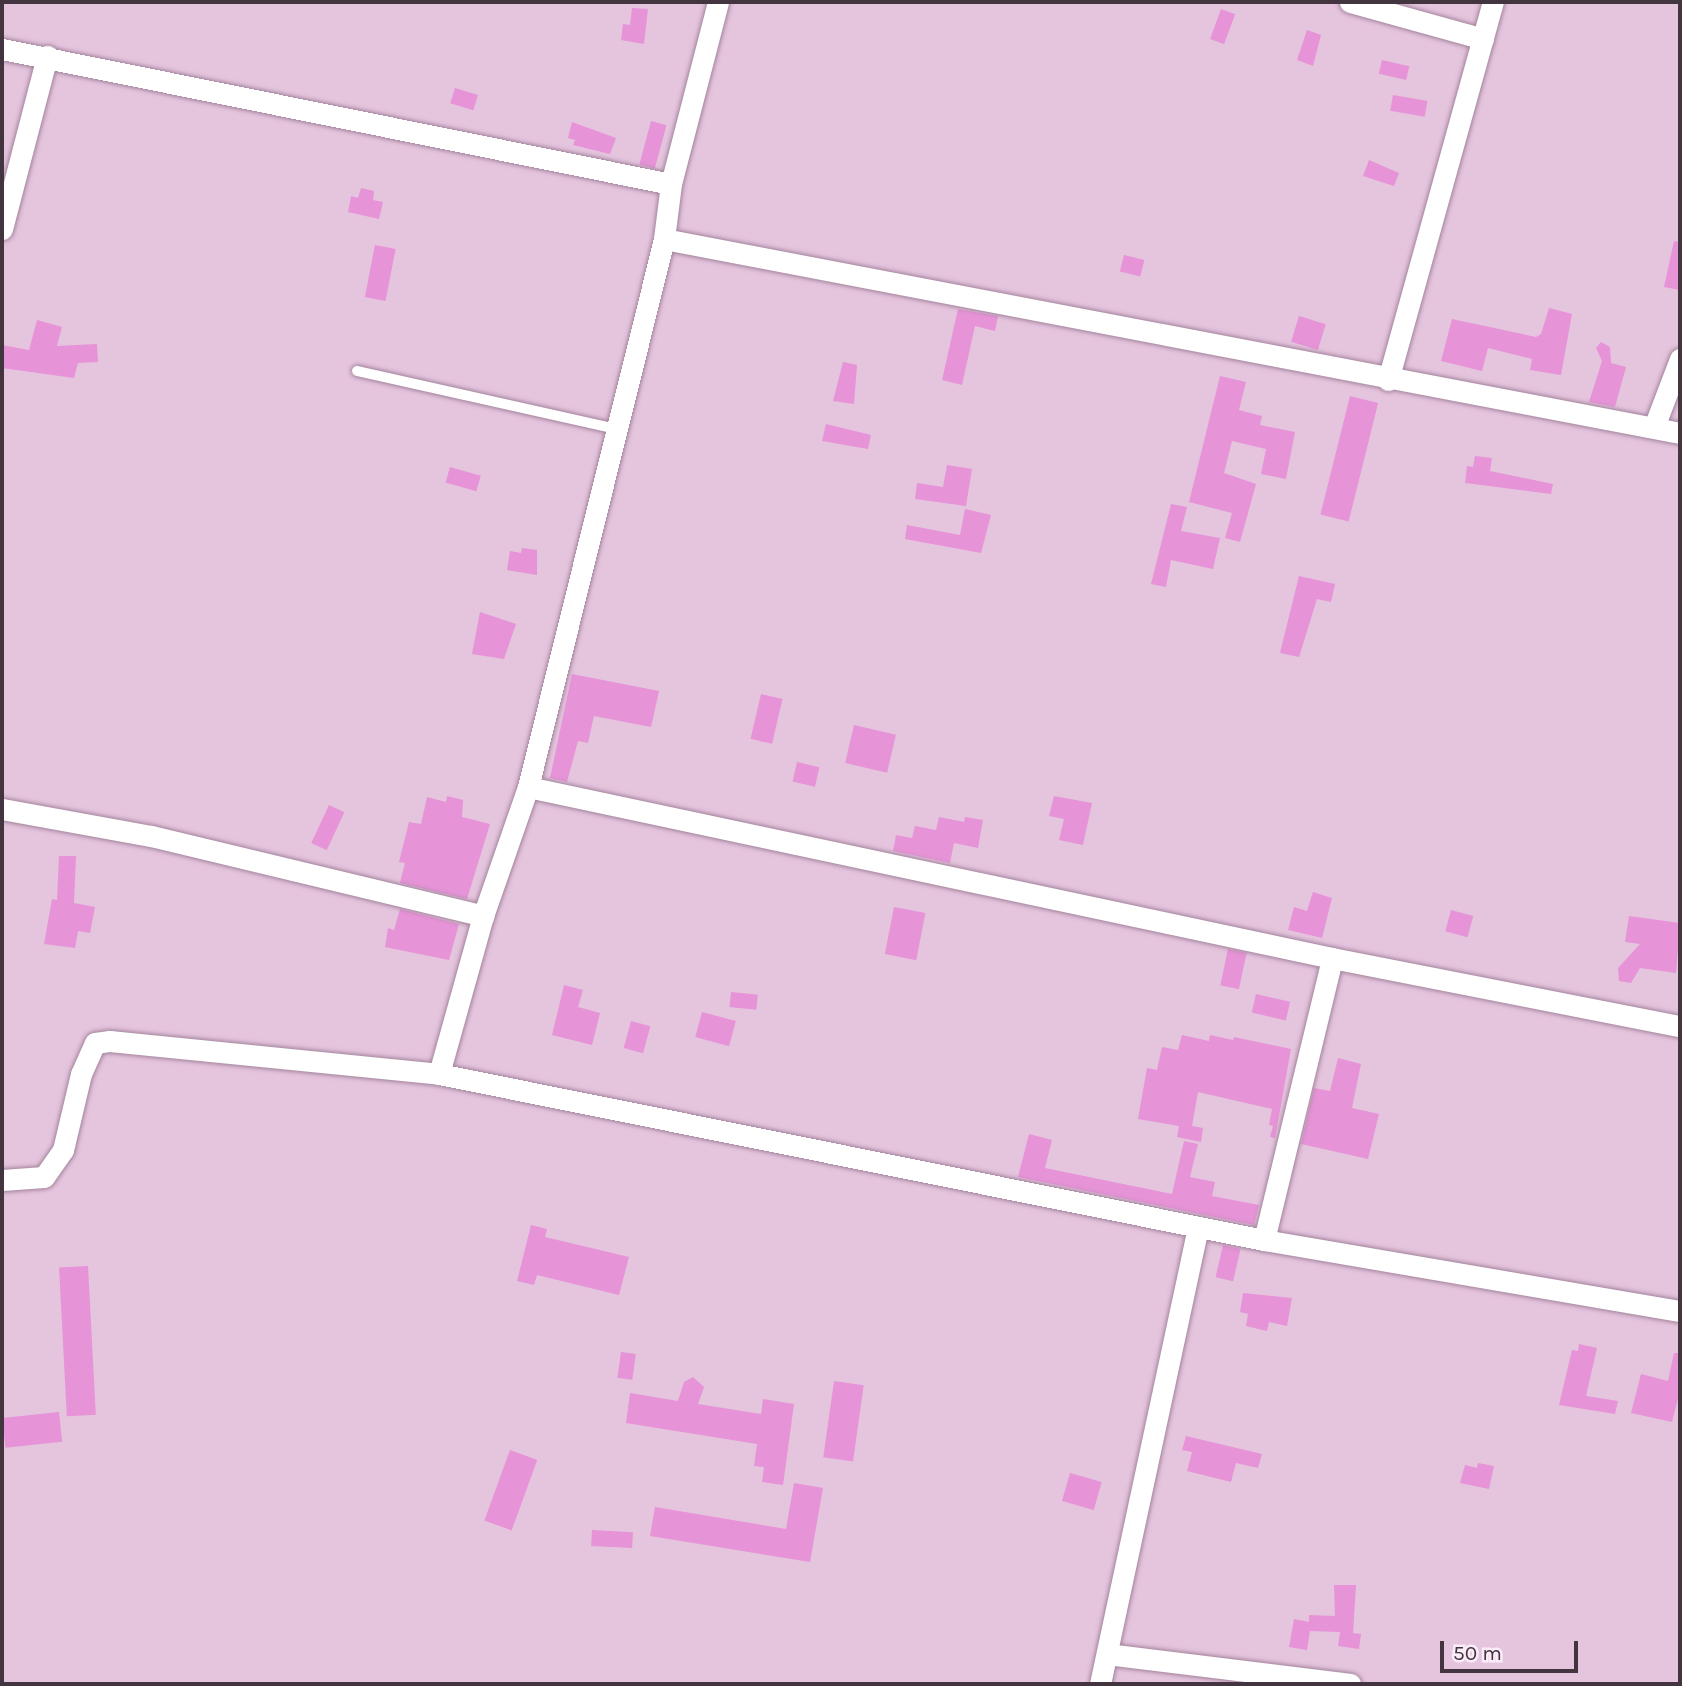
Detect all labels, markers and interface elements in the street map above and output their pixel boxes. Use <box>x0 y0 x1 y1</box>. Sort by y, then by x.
scale bar <box>1444 1626 1582 1670</box>
text: 50 m <box>1453 1641 1502 1665</box>

